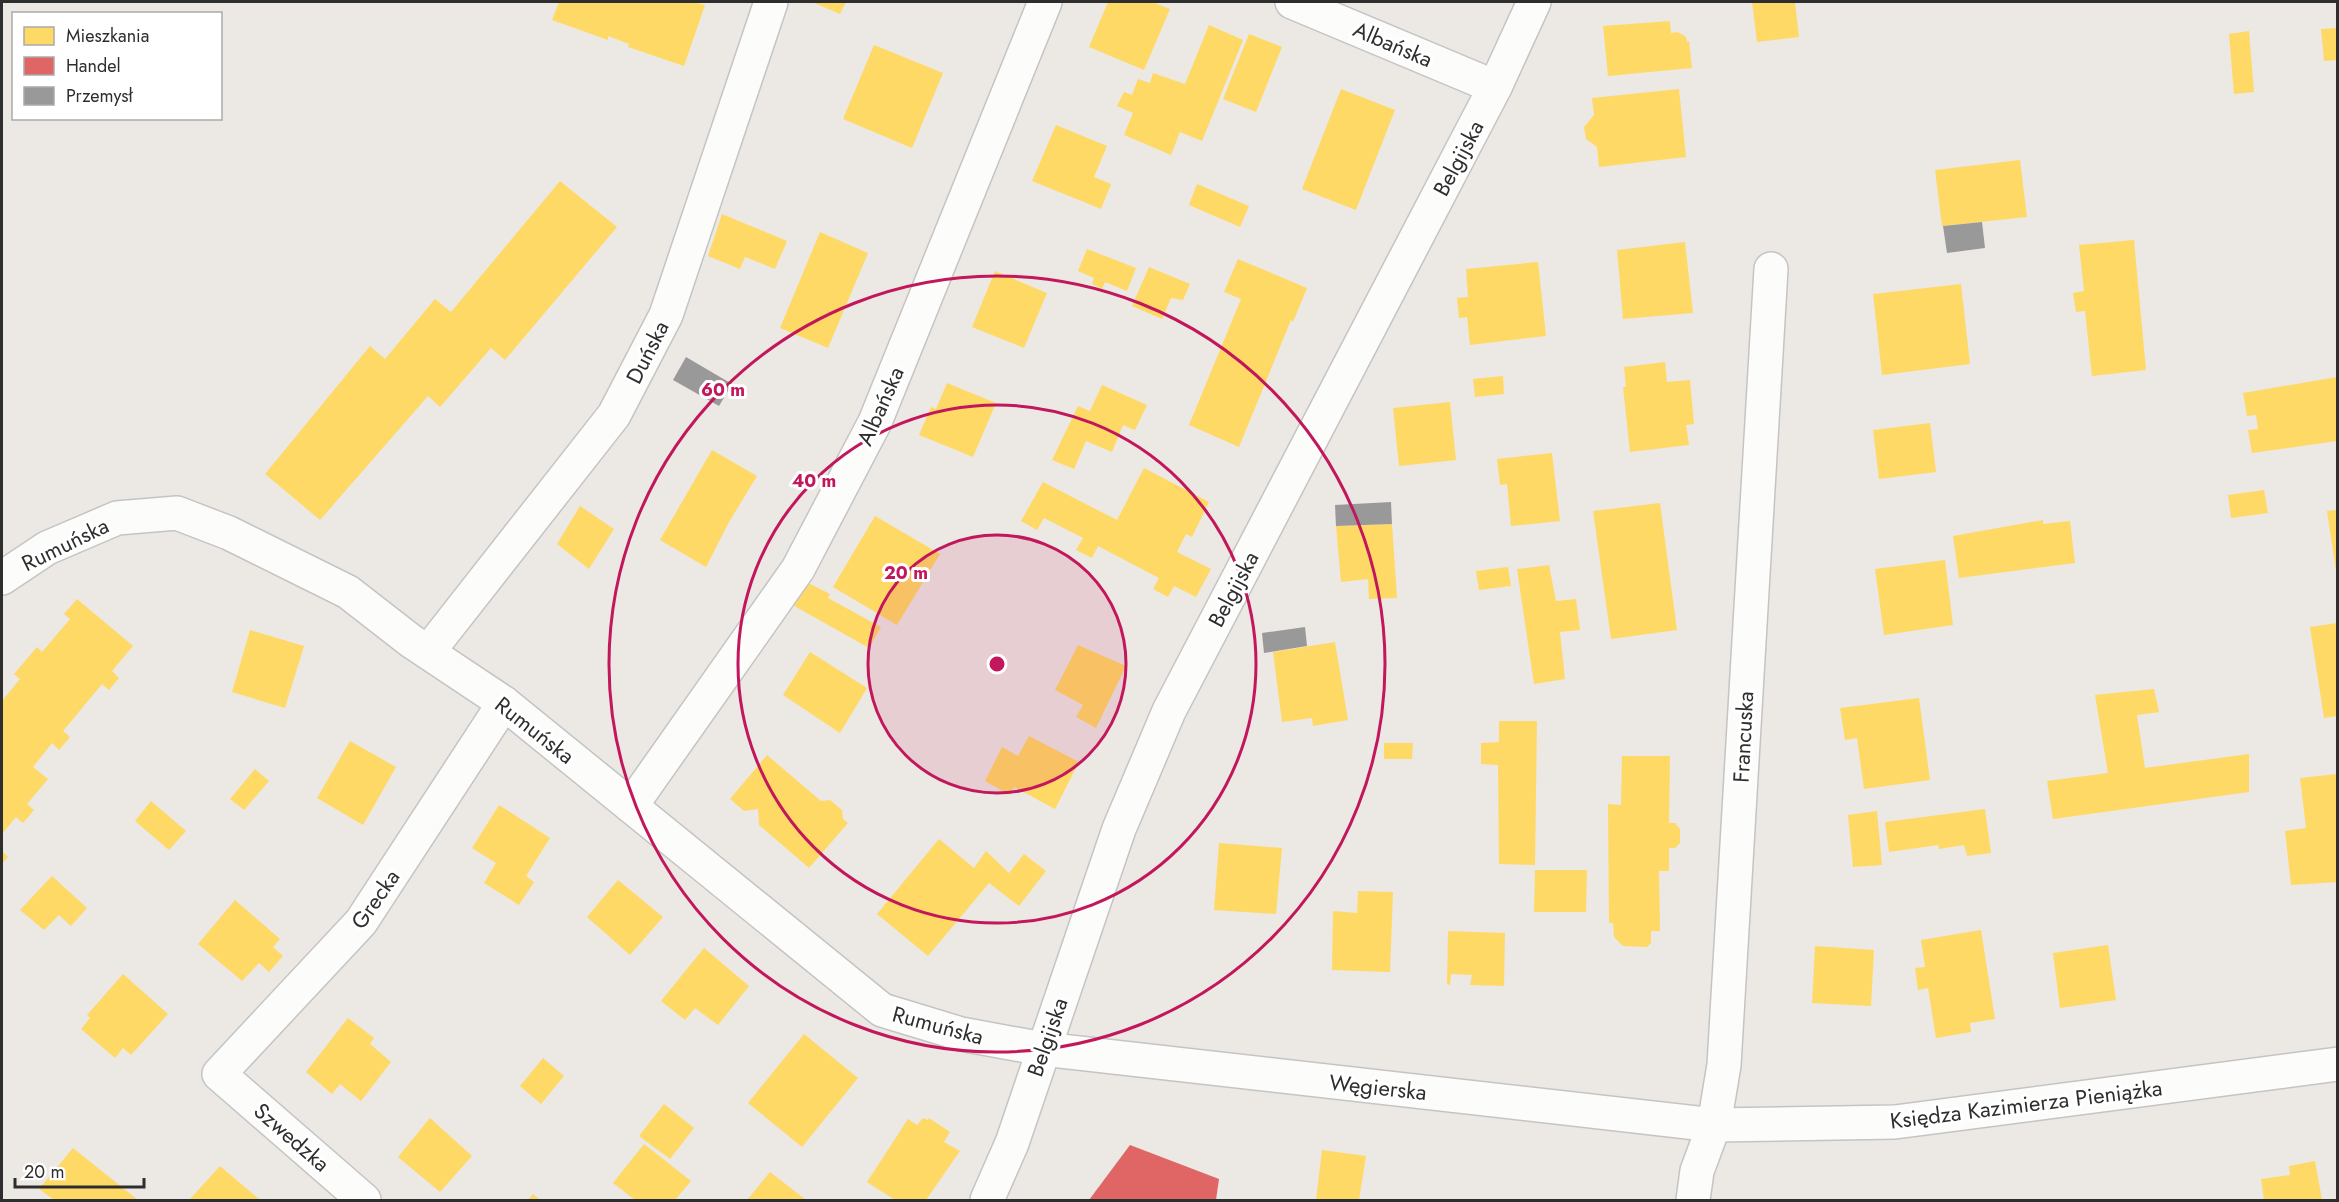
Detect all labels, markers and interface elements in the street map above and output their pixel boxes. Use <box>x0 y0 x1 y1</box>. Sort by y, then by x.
legend <box>12 12 222 120</box>
street label: Albańska <box>1348 13 1438 75</box>
text: Mieszkania <box>66 23 149 49</box>
text: Handel <box>66 53 121 79</box>
text: Przemysł <box>66 83 134 109</box>
street label: Belgijska <box>1425 114 1491 202</box>
street label: Duńska <box>617 315 677 389</box>
street label: Albańska <box>848 361 912 451</box>
text: 60 m <box>701 377 745 403</box>
text: 40 m <box>792 468 836 494</box>
street label: Rumuńska <box>16 509 114 579</box>
street label: Belgijska <box>1200 545 1266 633</box>
text: 20 m <box>884 560 928 586</box>
centre of rings <box>987 654 1007 674</box>
street label: Rumuńska <box>488 689 582 771</box>
street label: Francuska <box>1725 691 1761 783</box>
street label: Grecka <box>343 863 407 935</box>
street label: Belgijska <box>1019 993 1075 1081</box>
street label: Rumuńska <box>889 997 987 1053</box>
street label: Węgierska <box>1328 1066 1428 1108</box>
street label: Księdza Kazimierza Pieniążka <box>1888 1071 2164 1137</box>
street label: Szwedzka <box>247 1095 337 1179</box>
scale bar <box>15 1151 144 1189</box>
text: 20 m <box>24 1159 64 1185</box>

